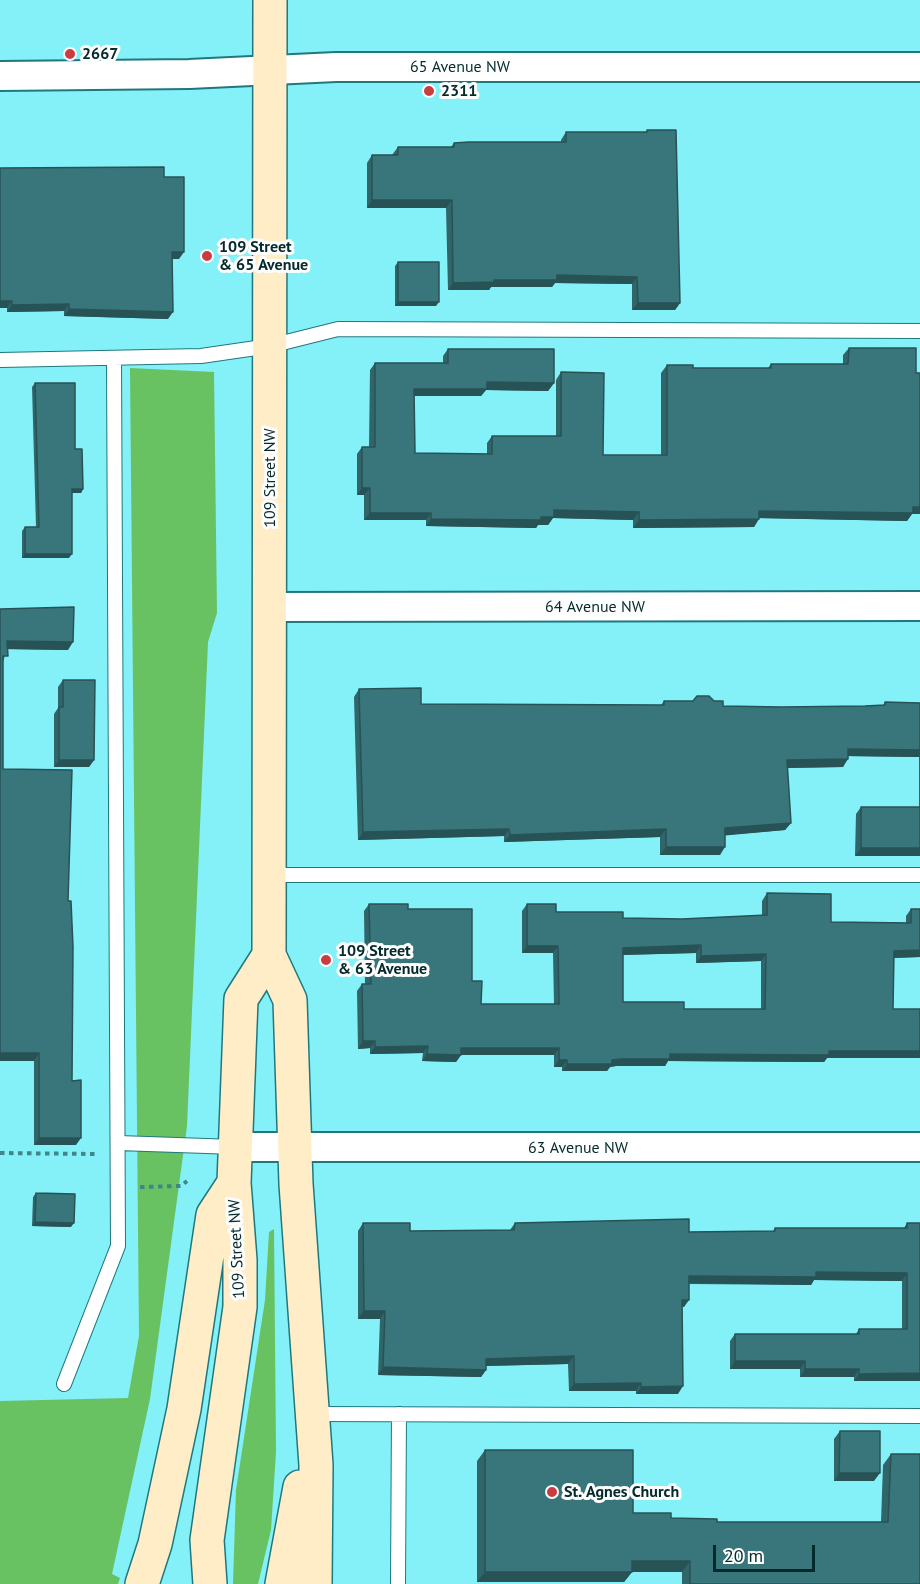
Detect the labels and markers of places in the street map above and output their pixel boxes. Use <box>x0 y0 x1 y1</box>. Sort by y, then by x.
place label: 2667 <box>82 44 118 64</box>
marker: 2667 <box>63 47 77 61</box>
place label: 2311 <box>441 81 477 101</box>
marker: 2311 <box>422 84 436 98</box>
place label: 109 Street & 65 Avenue <box>219 237 308 275</box>
marker: 109 Street & 65 Avenue <box>200 249 214 263</box>
place label: 109 Street & 63 Avenue <box>338 941 427 979</box>
marker: 109 Street & 63 Avenue <box>319 953 333 967</box>
place label: St. Agnes Church <box>564 1482 679 1502</box>
marker: St. Agnes Church <box>545 1485 559 1499</box>

